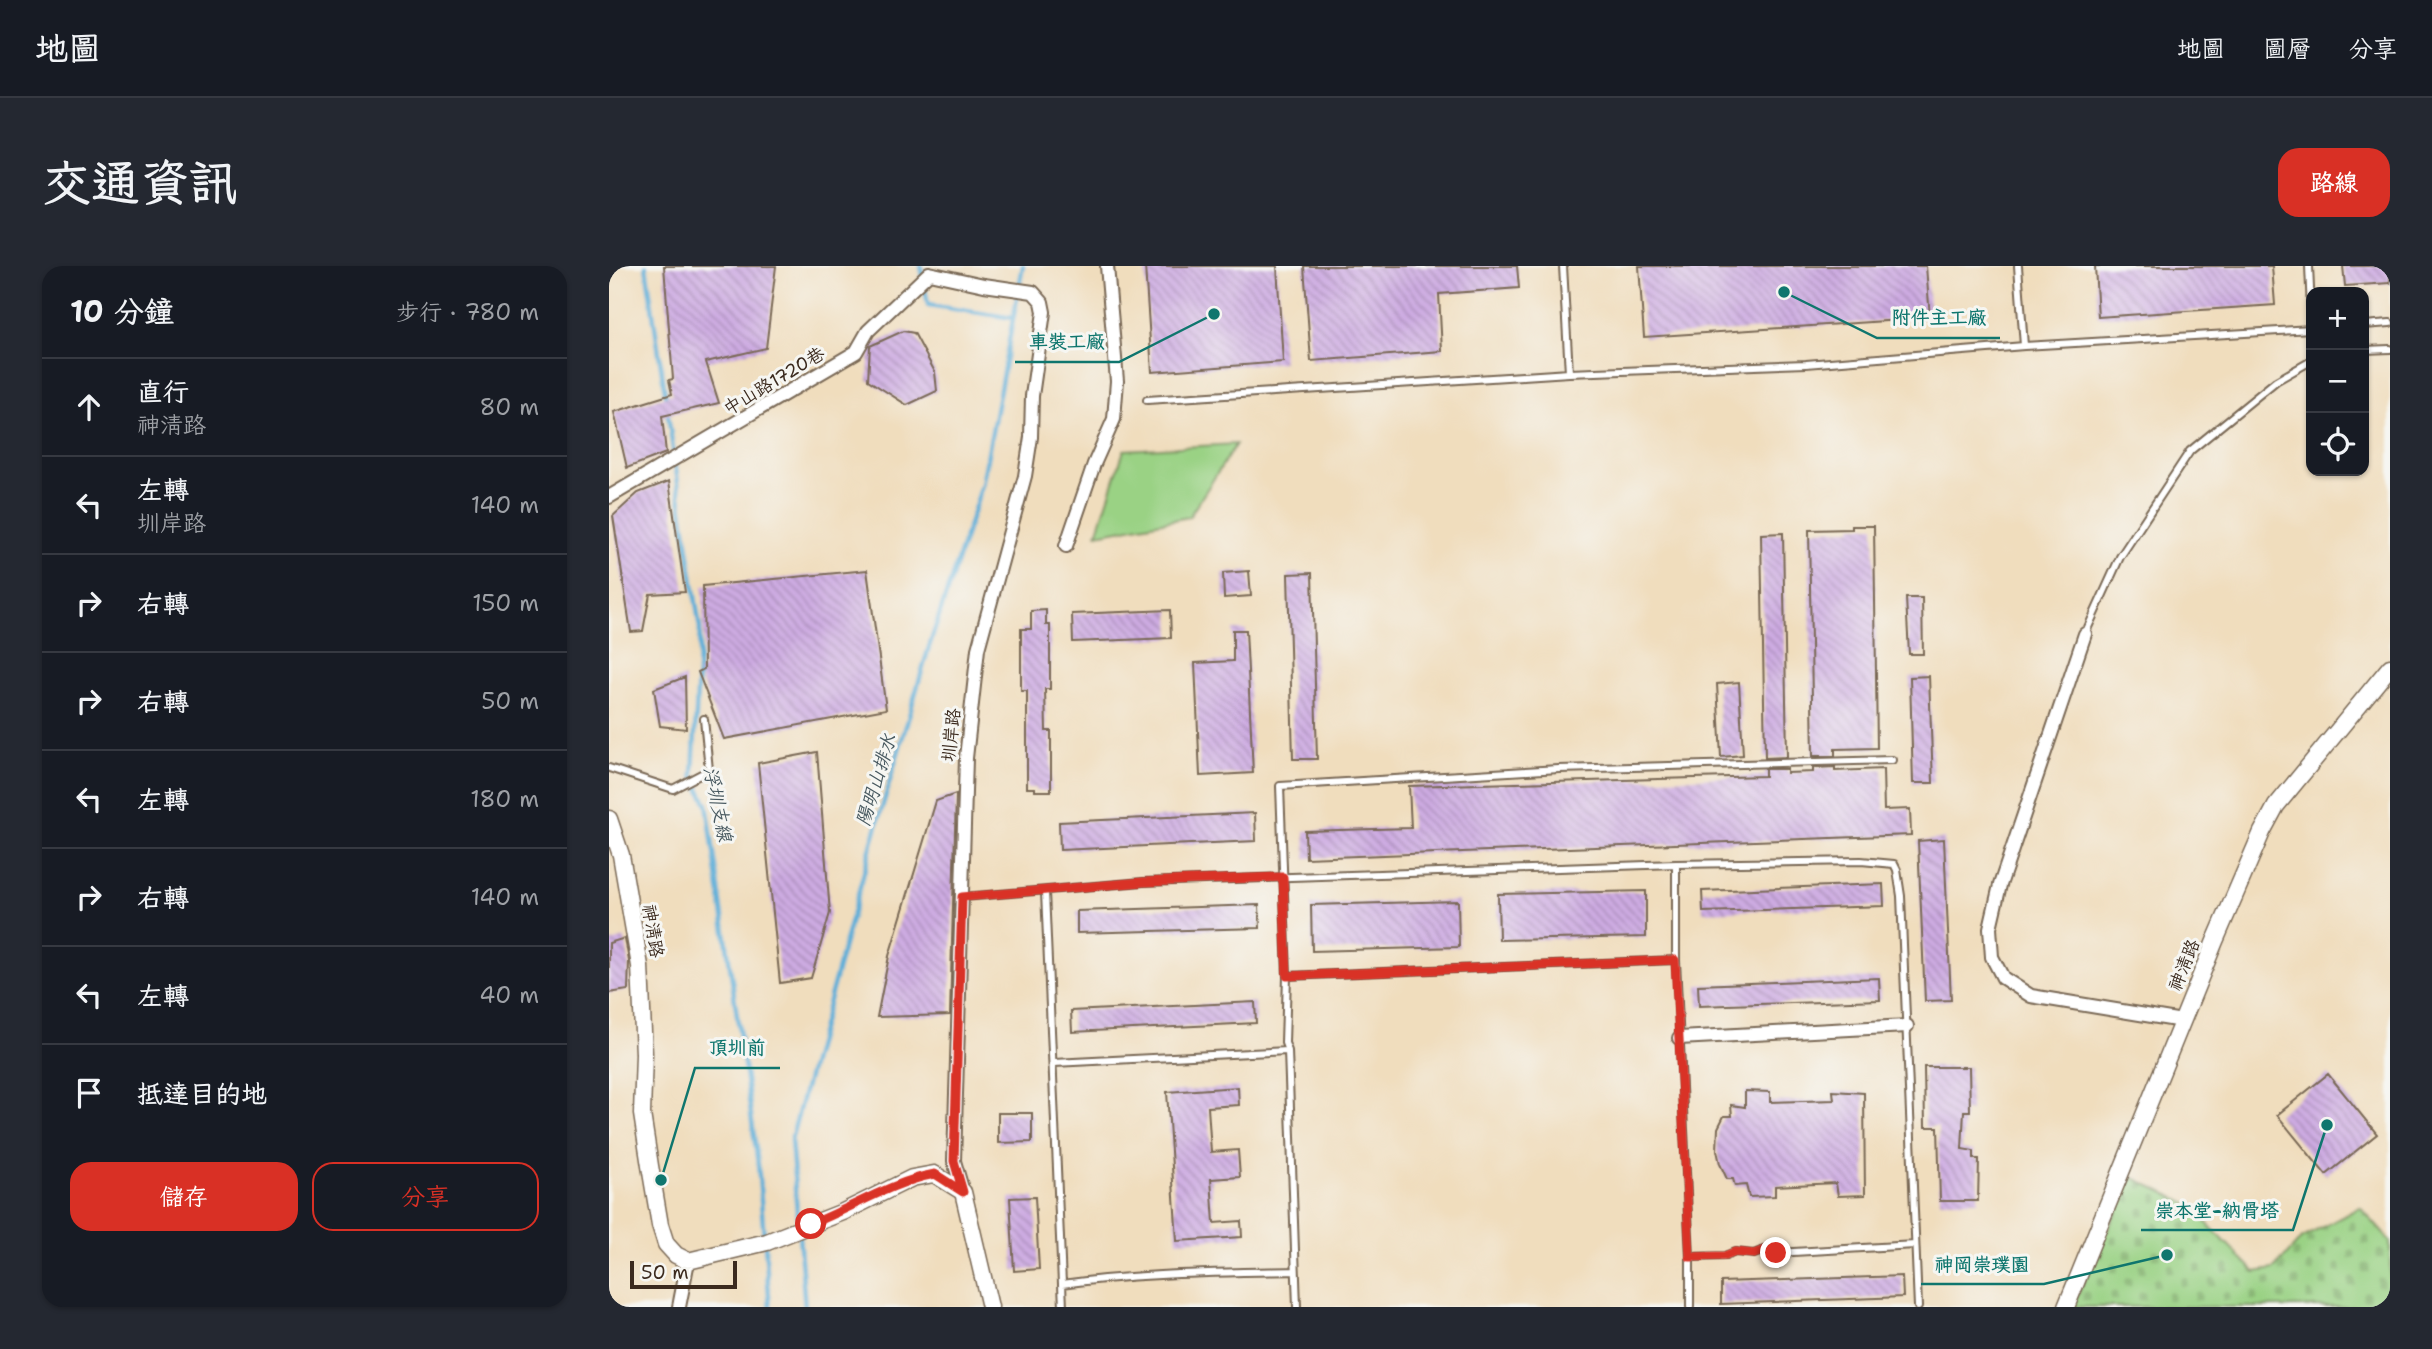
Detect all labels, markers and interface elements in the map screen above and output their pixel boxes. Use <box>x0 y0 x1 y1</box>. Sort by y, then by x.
text: 地圖 <box>35 26 101 71</box>
text: 地圖 <box>2177 33 2225 65</box>
text: 圖層 <box>2263 33 2311 65</box>
text: 分享 <box>2349 33 2397 65</box>
button: 路線 <box>2278 148 2390 217</box>
text: 交通資訊 <box>42 150 238 216</box>
map controls <box>2306 287 2369 476</box>
button: + <box>2306 287 2369 350</box>
text: 10 分鐘 <box>70 291 174 332</box>
text: 步行 · 780 m <box>396 297 539 327</box>
callout: 附件主工廠 <box>1877 298 2000 338</box>
text: 附件主工廠 <box>1891 305 1987 330</box>
callout: 車裝工廠 <box>1015 322 1119 362</box>
text: 車裝工廠 <box>1029 329 1105 354</box>
street label: 中山路1720巷 <box>719 341 829 421</box>
button: − <box>2306 350 2369 413</box>
text: 直行 <box>137 374 189 409</box>
icon: ahead <box>70 388 108 426</box>
text: 80 m <box>480 392 539 422</box>
text: 神清路 <box>137 410 206 440</box>
button: locate <box>2306 413 2369 476</box>
text: 左轉 <box>137 472 189 507</box>
icon: left <box>70 486 108 524</box>
text: 140 m <box>471 490 539 520</box>
text: 圳岸路 <box>137 508 206 538</box>
icon: right <box>70 584 108 622</box>
text: 右轉 <box>137 586 189 621</box>
text: 150 m <box>472 588 539 618</box>
icon: right <box>70 682 108 720</box>
text: 右轉 <box>137 684 189 719</box>
text: 50 m <box>481 686 539 716</box>
street label: 圳岸路 <box>936 707 966 763</box>
water label: 陽明山排水 <box>850 730 902 829</box>
water label: 浮圳支線 <box>698 764 738 845</box>
icon: left <box>70 780 108 818</box>
text: 左轉 <box>137 782 189 817</box>
text: 180 m <box>470 784 539 814</box>
icon: right <box>70 878 108 916</box>
text: 右轉 <box>137 880 189 915</box>
text: 140 m <box>471 882 539 912</box>
street label: 神清路 <box>637 902 669 960</box>
street label: 神清路 <box>2163 935 2205 995</box>
icon: left <box>70 976 108 1014</box>
text: 左轉 <box>137 978 189 1013</box>
text: 40 m <box>479 980 539 1010</box>
callout: 頂圳前 <box>695 1028 780 1068</box>
text: 頂圳前 <box>708 1035 766 1060</box>
icon: arrive <box>70 1074 108 1112</box>
text: 抵達目的地 <box>137 1076 267 1111</box>
button: 儲存 <box>70 1162 298 1231</box>
button: 分享 <box>312 1162 539 1231</box>
callout: 崇本堂-納骨塔 <box>2141 1190 2293 1230</box>
text: 崇本堂-納骨塔 <box>2155 1198 2279 1223</box>
route start <box>795 1208 826 1239</box>
route end <box>1760 1237 1791 1268</box>
callout: 神岡崇璞園 <box>1921 1244 2044 1284</box>
text: 神岡崇璞園 <box>1934 1252 2030 1277</box>
scale bar <box>630 1258 737 1290</box>
text: 50 m <box>641 1260 689 1285</box>

